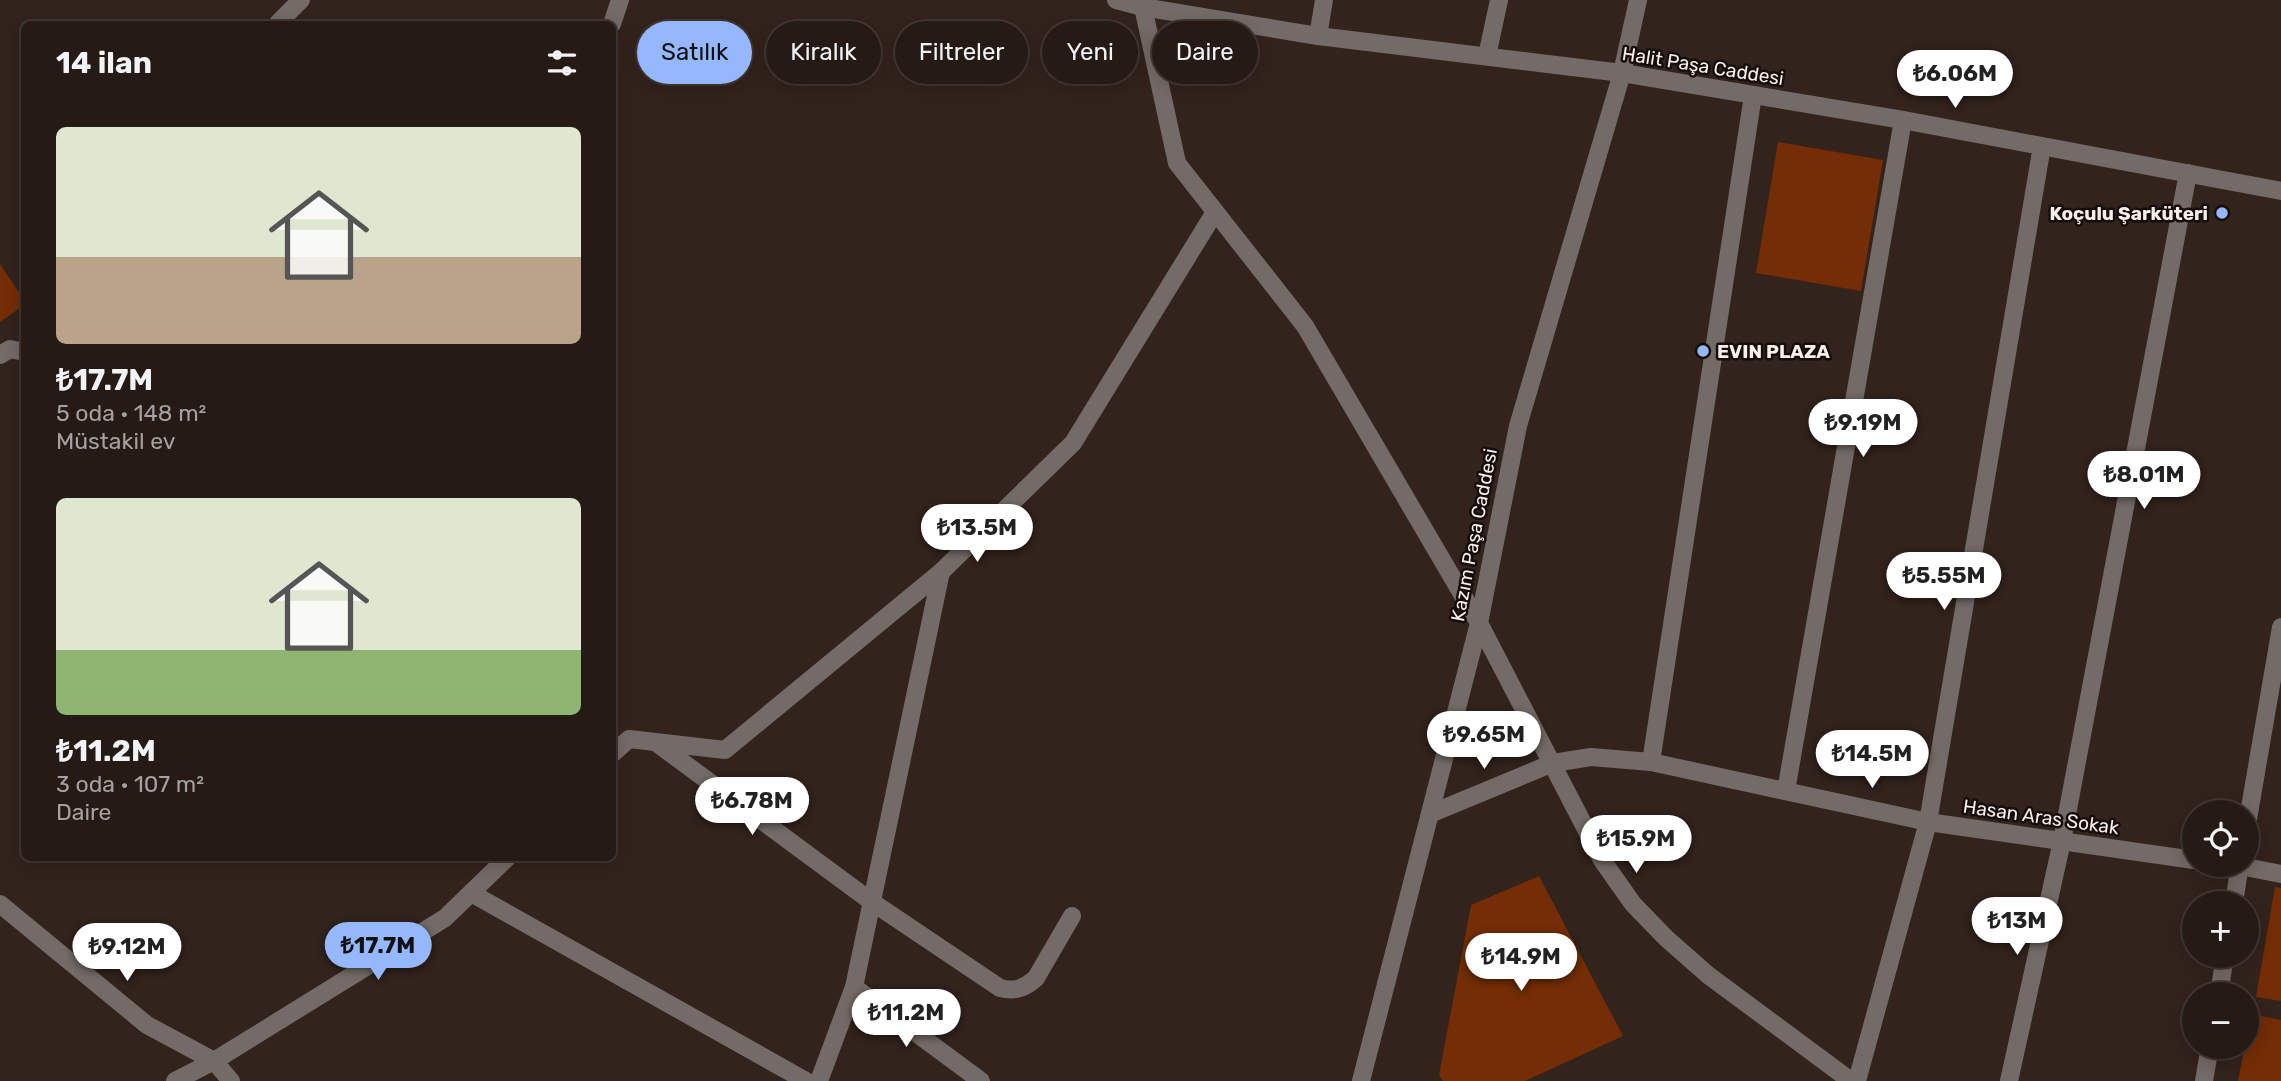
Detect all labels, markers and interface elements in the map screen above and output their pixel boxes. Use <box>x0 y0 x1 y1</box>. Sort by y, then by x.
chip: Satılık <box>637 21 752 84</box>
chip: Kiralık <box>766 21 881 84</box>
chip: Filtreler <box>895 21 1028 84</box>
chip: Yeni <box>1042 21 1138 84</box>
chip: Daire <box>1152 21 1258 84</box>
street label: Halit Paşa Caddesi <box>1621 42 1785 90</box>
icon: filters <box>543 44 581 82</box>
text: 14 ilan <box>56 45 152 81</box>
pin: ₺6.06M <box>1898 50 2012 110</box>
text: ₺6.06M <box>1913 59 1997 87</box>
icon: home <box>256 172 382 298</box>
place label: Koçulu Şarküteri <box>2049 202 2208 225</box>
marker: Koçulu Şarküteri <box>2214 205 2230 221</box>
place label: EVIN PLAZA <box>1717 340 1830 363</box>
marker: EVIN PLAZA <box>1695 343 1711 359</box>
text: ₺17.7M <box>56 362 153 398</box>
text: 5 oda · 148 m² <box>56 399 206 427</box>
pin: ₺9.19M <box>1806 400 1920 459</box>
text: ₺9.19M <box>1825 408 1901 436</box>
text: Müstakil ev <box>56 427 175 455</box>
street label: Kazım Paşa Caddesi <box>1446 447 1502 623</box>
pin: ₺8.01M <box>2087 452 2201 511</box>
text: ₺8.01M <box>2103 460 2185 488</box>
pin: ₺13.5M <box>920 504 1034 564</box>
text: ₺13.5M <box>937 513 1017 541</box>
icon: home <box>256 543 382 669</box>
pin: ₺5.55M <box>1887 552 2001 612</box>
text: ₺5.55M <box>1902 561 1986 589</box>
pin: ₺9.65M <box>1427 712 1541 771</box>
text: ₺9.65M <box>1443 720 1525 748</box>
pin: ₺14.5M <box>1815 730 1929 790</box>
text: ₺11.2M <box>56 733 156 769</box>
text: ₺14.5M <box>1832 739 1912 767</box>
text: 3 oda · 107 m² <box>56 770 204 798</box>
pin: ₺6.78M <box>695 778 809 837</box>
text: ₺6.78M <box>711 786 793 814</box>
street label: Hasan Aras Sokak <box>1962 795 2121 839</box>
text: Daire <box>56 798 112 826</box>
map controls <box>2182 800 2259 1059</box>
button: locate <box>2182 800 2259 877</box>
pin: ₺15.9M <box>1579 816 1693 875</box>
text: ₺15.9M <box>1597 824 1675 852</box>
button: + <box>2182 891 2259 968</box>
pin: ₺13M <box>1976 898 2058 957</box>
text: ₺13M <box>1988 906 2046 934</box>
pin: ₺17.7M <box>321 922 435 982</box>
pin: ₺9.12M <box>70 923 184 983</box>
text: ₺17.7M <box>341 931 415 959</box>
text: ₺9.12M <box>88 932 166 960</box>
pin: ₺14.9M <box>1464 934 1578 993</box>
text: ₺14.9M <box>1481 942 1561 970</box>
button: − <box>2182 982 2259 1059</box>
pin: ₺11.2M <box>849 990 963 1049</box>
text: ₺11.2M <box>868 998 944 1026</box>

